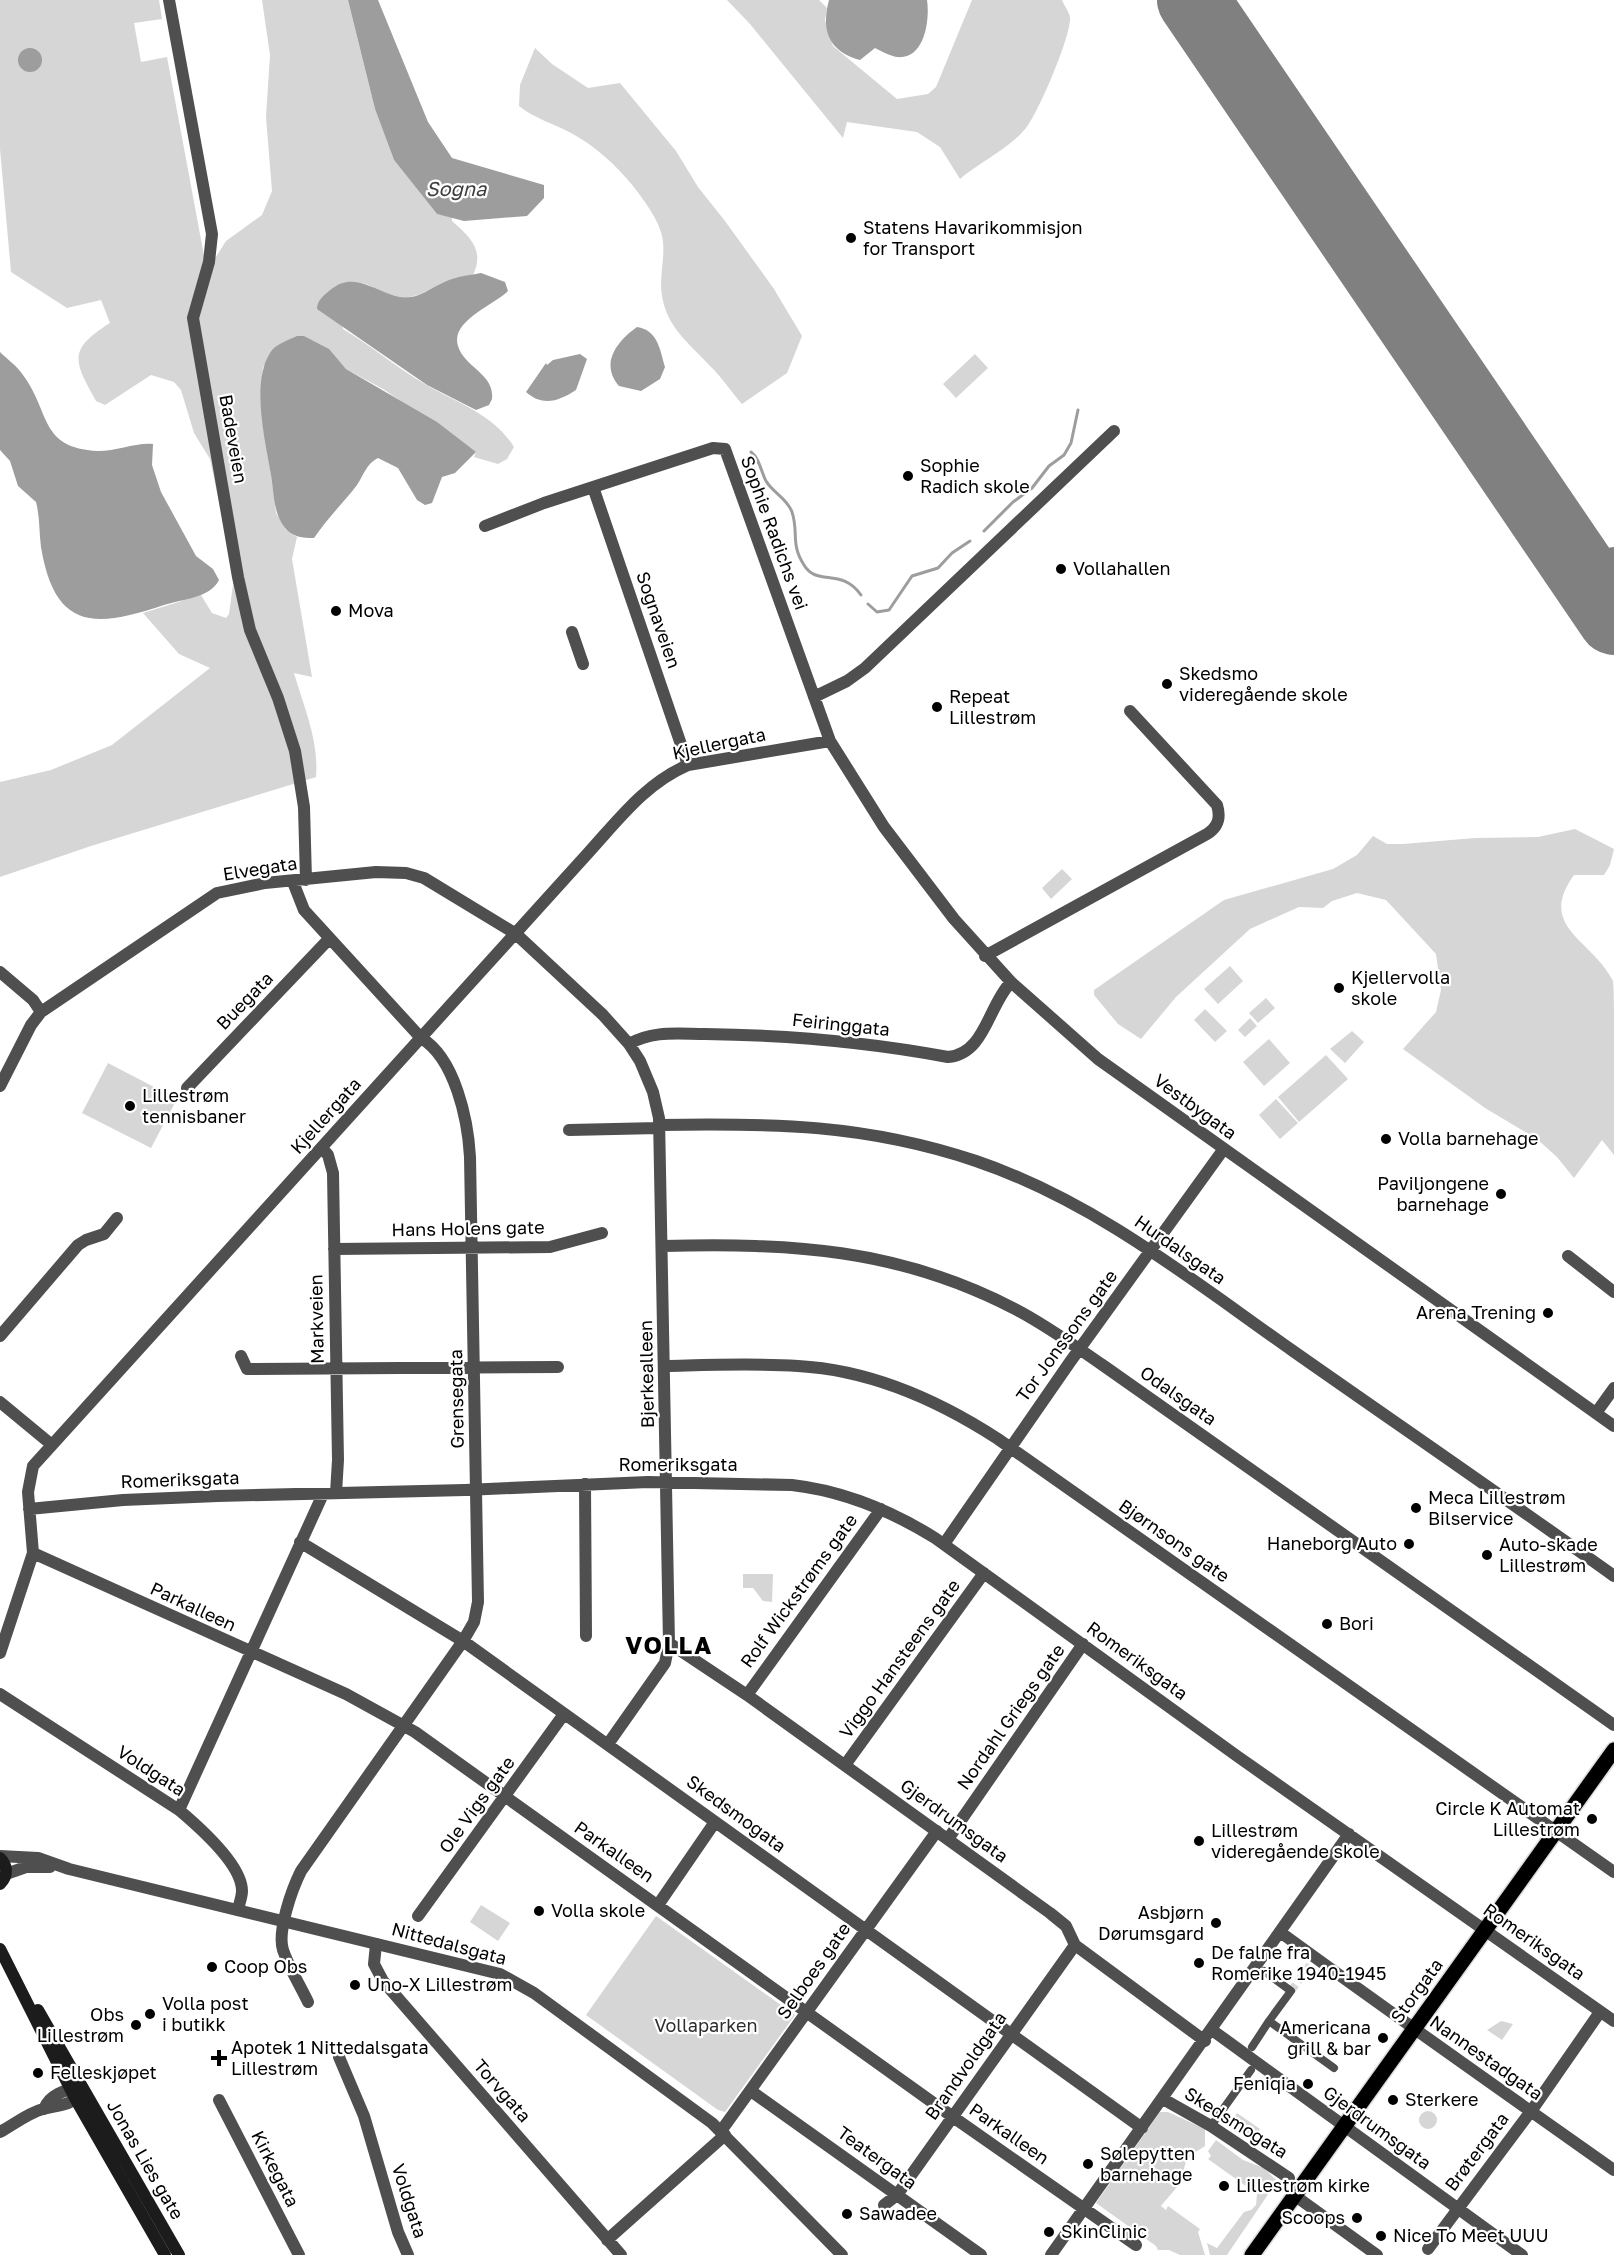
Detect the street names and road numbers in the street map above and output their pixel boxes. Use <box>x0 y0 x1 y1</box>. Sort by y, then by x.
street label: Badeveien <box>215 393 253 485</box>
street label: Sophie Radichs vei <box>737 453 813 613</box>
street label: Sognaveien <box>632 568 686 671</box>
street label: Kjellergata <box>670 722 767 764</box>
street label: Elvegata <box>221 851 299 885</box>
street label: Buegata <box>211 967 277 1034</box>
street label: Feiringgata <box>791 1008 891 1040</box>
street label: Vestbygata <box>1150 1069 1241 1144</box>
street label: Kjellergata <box>285 1073 365 1158</box>
street label: Hurdalsgata <box>1131 1210 1230 1289</box>
street label: Hans Holens gate <box>391 1216 545 1240</box>
street label: Tor Jonssons gate <box>1011 1265 1121 1406</box>
street label: Markveien <box>304 1274 328 1364</box>
street label: Bjerkealleen <box>634 1320 658 1428</box>
street label: Grensegata <box>444 1349 468 1449</box>
street label: Odalsgata <box>1136 1361 1221 1430</box>
street label: Romeriksgata <box>618 1453 738 1475</box>
street label: Romeriksgata <box>120 1466 240 1492</box>
street label: Bjørnsons gate <box>1115 1494 1234 1586</box>
street label: Rolf Wickstrøms gate <box>735 1509 861 1671</box>
street label: Viggo Hansteens gate <box>834 1575 964 1742</box>
street label: Parkalleen <box>147 1577 240 1636</box>
street label: Romeriksgata <box>1083 1616 1192 1704</box>
street label: Nordahl Griegs gate <box>952 1639 1069 1793</box>
street label: Voldgata <box>113 1740 190 1800</box>
street label: Ole Vigs gate <box>434 1752 519 1857</box>
street label: Skedsmogata <box>683 1770 791 1857</box>
street label: Gjerdrumsgata <box>896 1774 1013 1867</box>
street label: Parkalleen <box>570 1816 659 1887</box>
street label: Romeriksgata <box>1479 1898 1590 1984</box>
street label: Nittedalsgata <box>389 1917 509 1969</box>
street label: Selboes gate <box>772 1918 855 2023</box>
street label: Storgata <box>1385 1954 1447 2027</box>
street label: Brandvoldgata <box>920 2007 1011 2124</box>
street label: Nannestadgata <box>1426 2010 1547 2104</box>
street label: Torvgata <box>470 2054 536 2126</box>
street label: Gjerdrumsgata <box>1319 2081 1436 2174</box>
street label: Skedsmogata <box>1181 2082 1292 2163</box>
street label: Jonas Lies gate <box>103 2096 189 2223</box>
street label: Parkalleen <box>965 2098 1054 2169</box>
street label: Brøtergata <box>1440 2108 1513 2195</box>
street label: Teatergata <box>834 2121 922 2193</box>
street label: Kirkegata <box>247 2127 305 2210</box>
street label: Voldgata <box>388 2161 432 2241</box>

